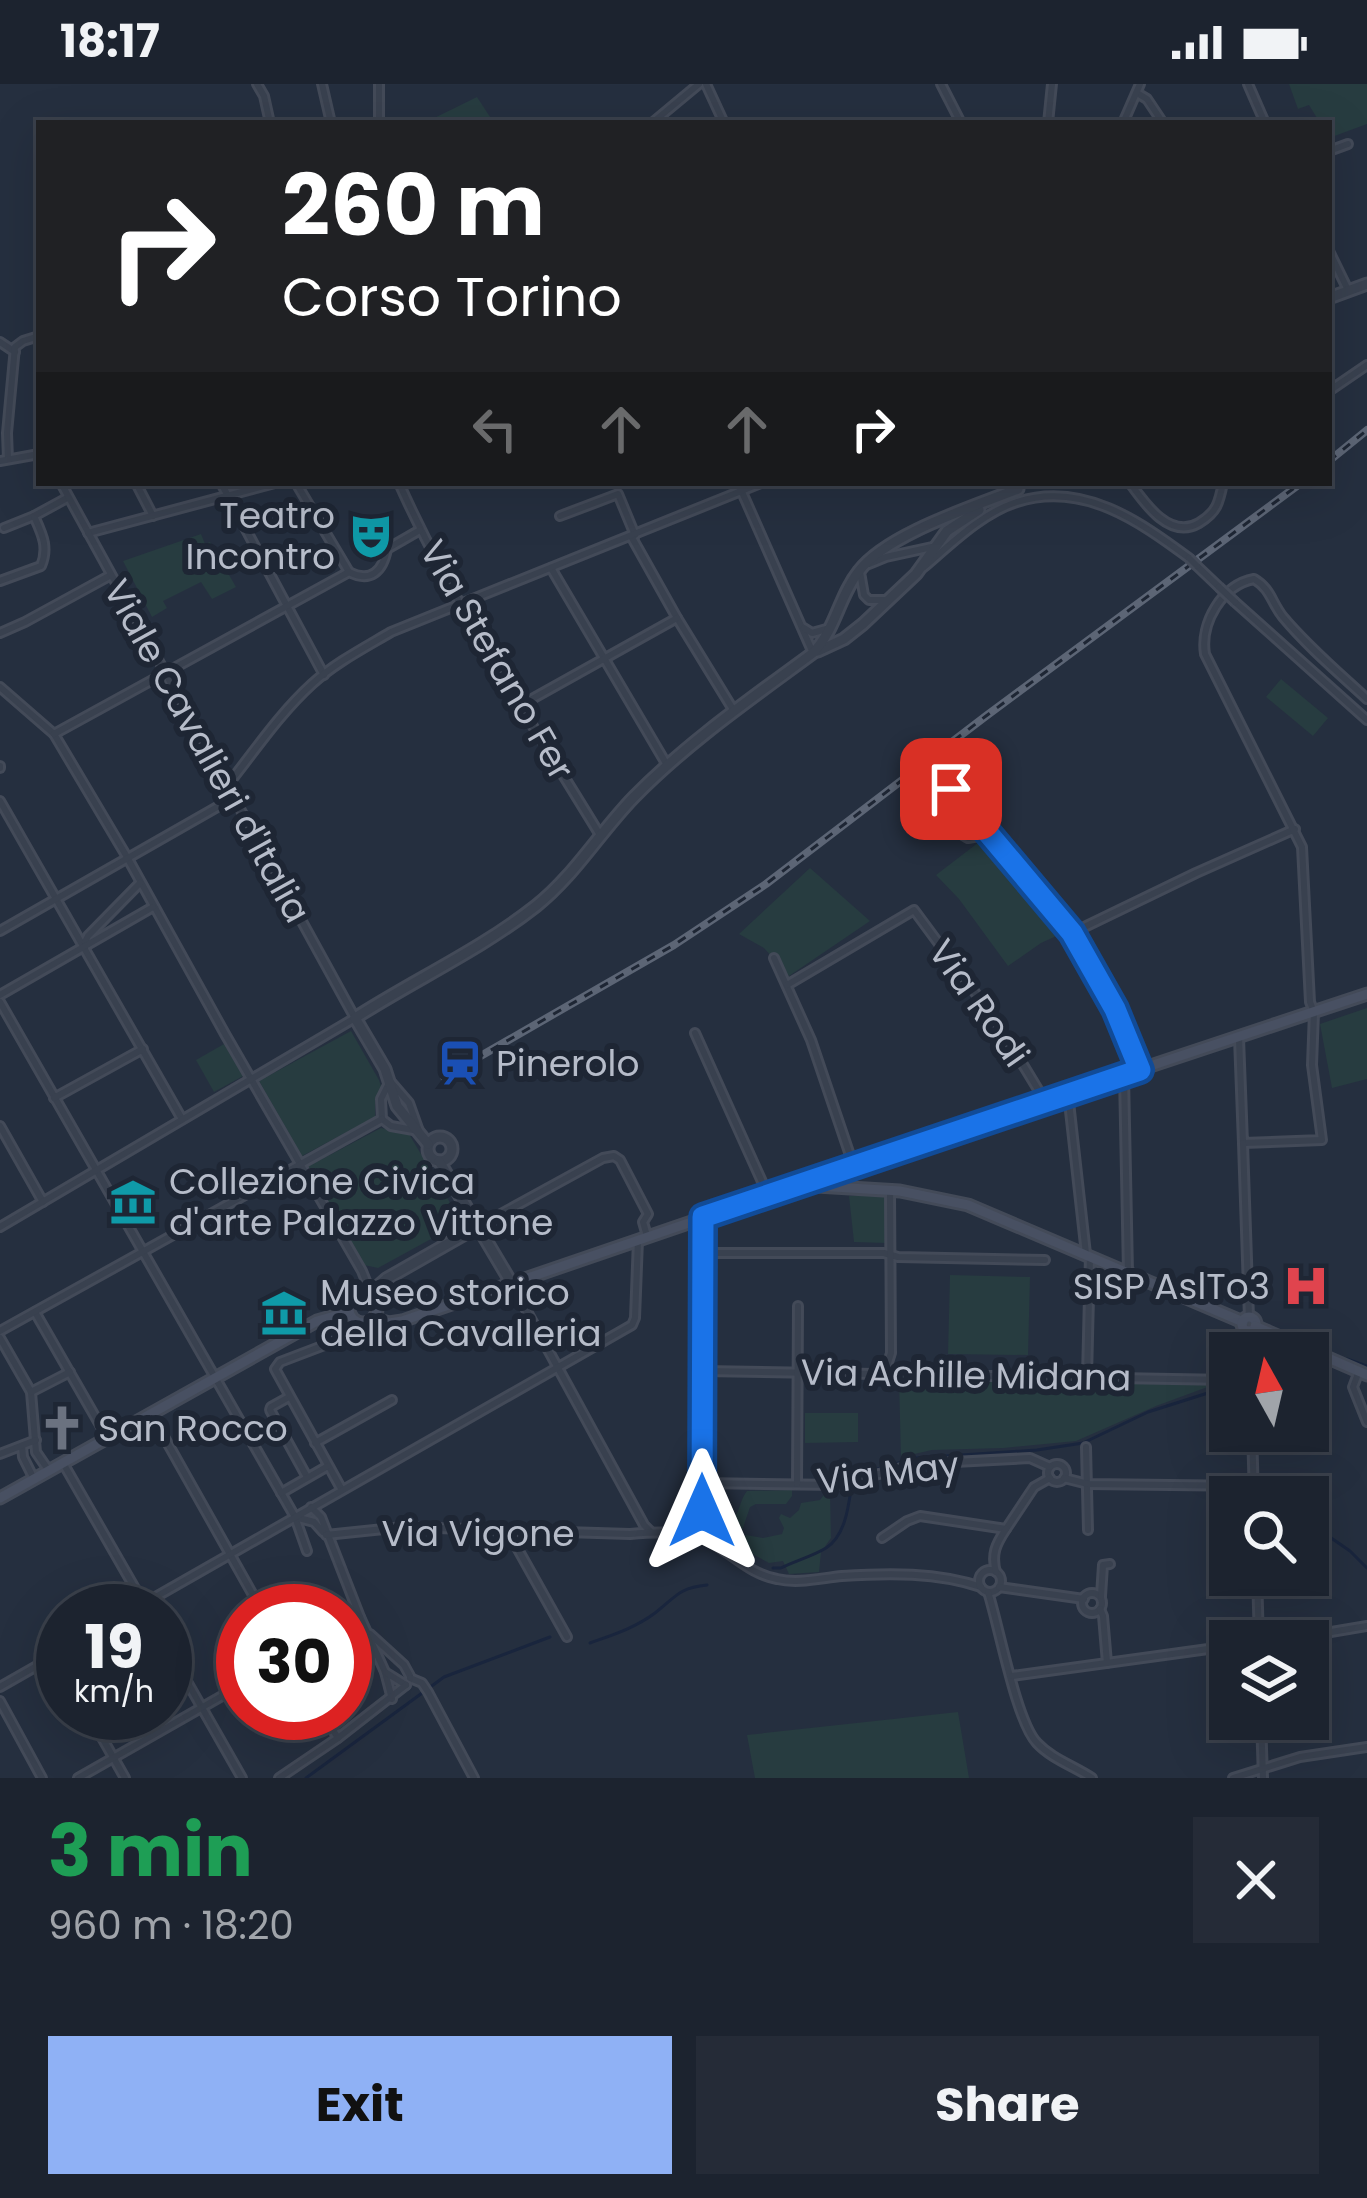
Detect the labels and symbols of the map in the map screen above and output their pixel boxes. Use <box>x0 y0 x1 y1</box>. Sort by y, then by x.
place label: Teatro Incontro <box>186 490 335 582</box>
theatre icon: Teatro Incontro <box>346 511 396 561</box>
street label: Via Stefano Fer <box>408 531 586 789</box>
street label: Viale Cavalieri d'Italia <box>91 570 323 932</box>
pin <box>900 738 1002 840</box>
street label: Via Rodi <box>916 929 1042 1077</box>
station icon: Pinerolo <box>435 1038 485 1088</box>
place label: Pinerolo <box>496 1038 639 1089</box>
place label: Collezione Civica d'arte Palazzo Vittone <box>169 1156 553 1248</box>
museum icon: Collezione Civica d'arte Palazzo Vittone <box>108 1177 158 1227</box>
place label: SISP AslTo3 <box>1073 1261 1270 1312</box>
hospital icon: SISP AslTo3 <box>1281 1261 1331 1311</box>
place label: Museo storico della Cavalleria <box>320 1267 602 1359</box>
museum icon: Museo storico della Cavalleria <box>259 1288 309 1338</box>
north arrow <box>1209 1332 1329 1452</box>
street label: Via Achille Midana <box>800 1347 1132 1403</box>
church icon: San Rocco <box>37 1403 87 1453</box>
place label: San Rocco <box>98 1403 288 1454</box>
street label: Via May <box>814 1439 962 1507</box>
position arrow <box>639 1448 765 1574</box>
street label: Via Vigone <box>381 1508 575 1559</box>
speed limit sign: 30 <box>216 1584 372 1740</box>

